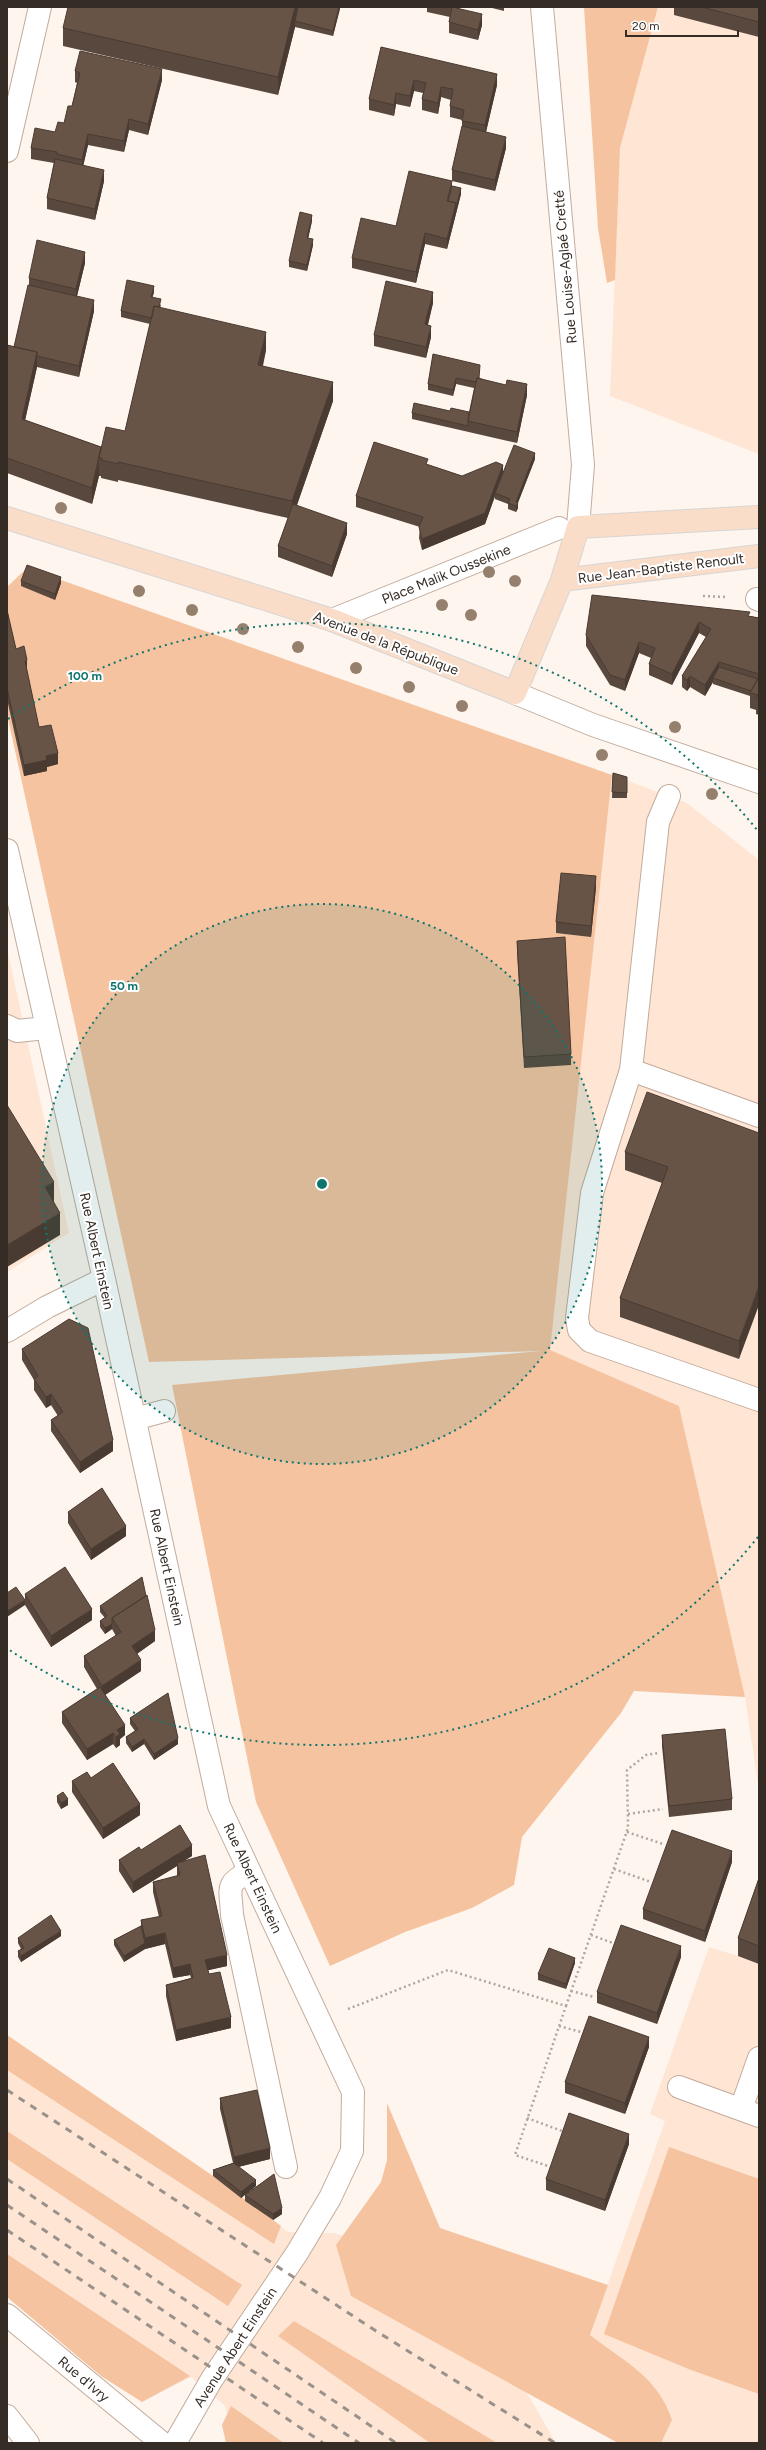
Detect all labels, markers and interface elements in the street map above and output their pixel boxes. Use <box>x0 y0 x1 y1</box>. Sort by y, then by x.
scale bar <box>626 12 738 38</box>
text: 20 m <box>632 19 660 33</box>
street label: Rue Louise-Aglaé Cretté <box>550 189 581 344</box>
street label: Place Malik Oussekine <box>379 541 513 608</box>
street label: Rue Jean-Baptiste Renoult <box>577 550 745 587</box>
street label: Avenue de la République <box>311 608 461 679</box>
text: 100 m <box>68 669 102 683</box>
text: 50 m <box>110 979 138 993</box>
centre of rings <box>315 1177 329 1191</box>
street label: Rue Albert Einstein <box>76 1191 117 1311</box>
street label: Rue Albert Einstein <box>146 1507 187 1627</box>
street label: Rue Albert Einstein <box>220 1821 286 1936</box>
street label: Avenue Abert Einstein <box>190 2284 281 2410</box>
street label: Rue d'Ivry <box>55 2353 113 2406</box>

